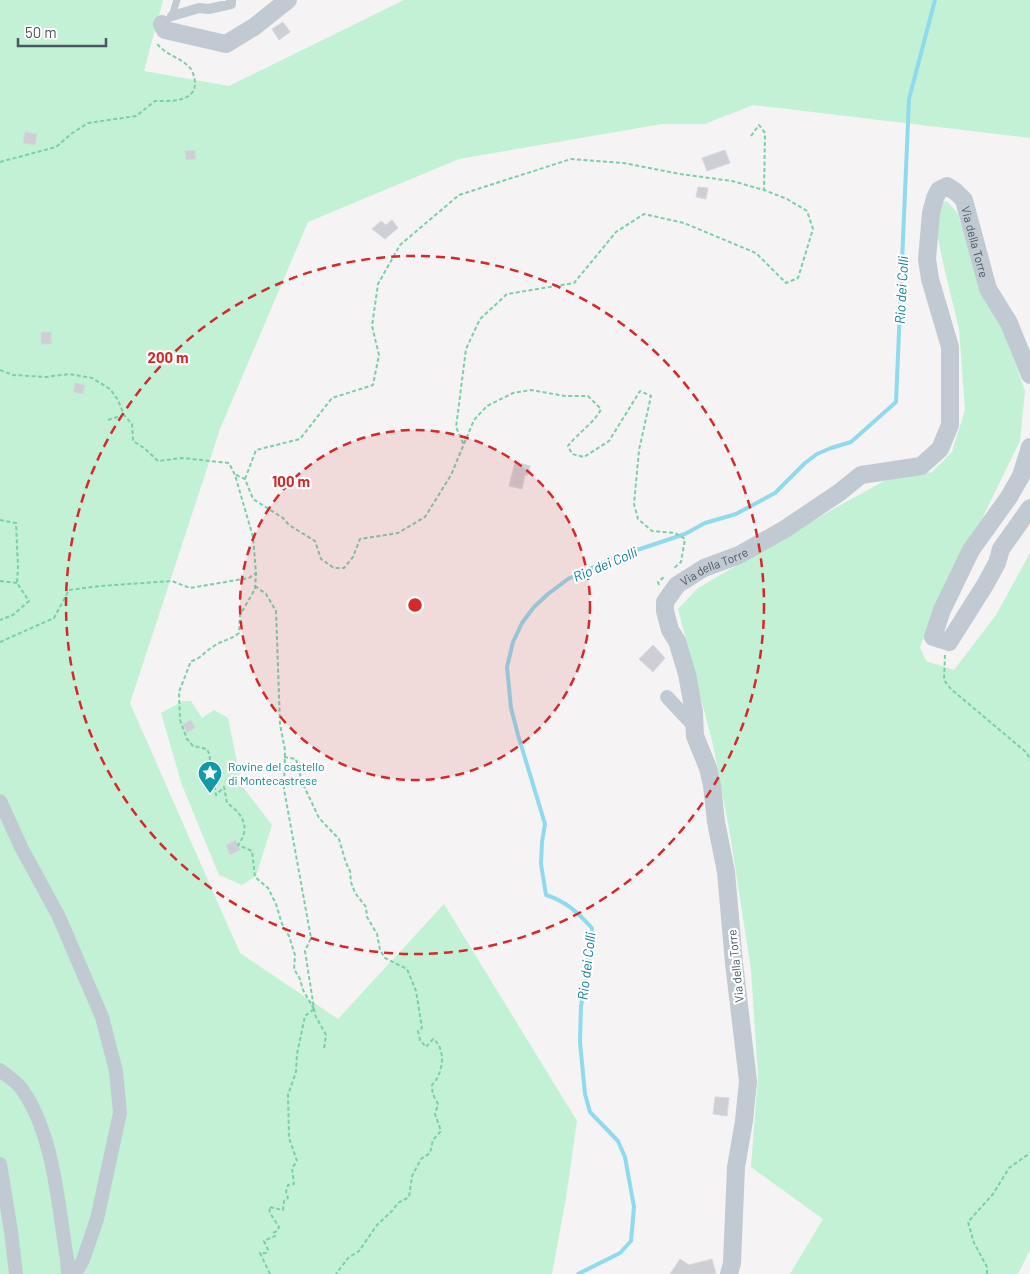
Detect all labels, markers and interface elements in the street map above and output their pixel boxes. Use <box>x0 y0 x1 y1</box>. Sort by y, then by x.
scale bar <box>18 15 105 47</box>
text: 50 m <box>25 23 57 41</box>
street label: Via della Torre <box>959 204 992 279</box>
water label: Rio dei Colli <box>891 255 911 324</box>
text: 200 m <box>147 348 189 366</box>
text: 100 m <box>272 472 310 490</box>
water label: Rio dei Colli <box>570 543 640 585</box>
street label: Via della Torre <box>677 544 750 588</box>
centre of rings <box>406 596 424 614</box>
place label: Rovine del castello di Montecastrese <box>228 759 324 787</box>
place icon: Rovine del castello di Montecastrese <box>197 760 223 794</box>
street label: Via della Torre <box>724 929 746 1003</box>
water label: Rio dei Colli <box>573 931 599 1001</box>

